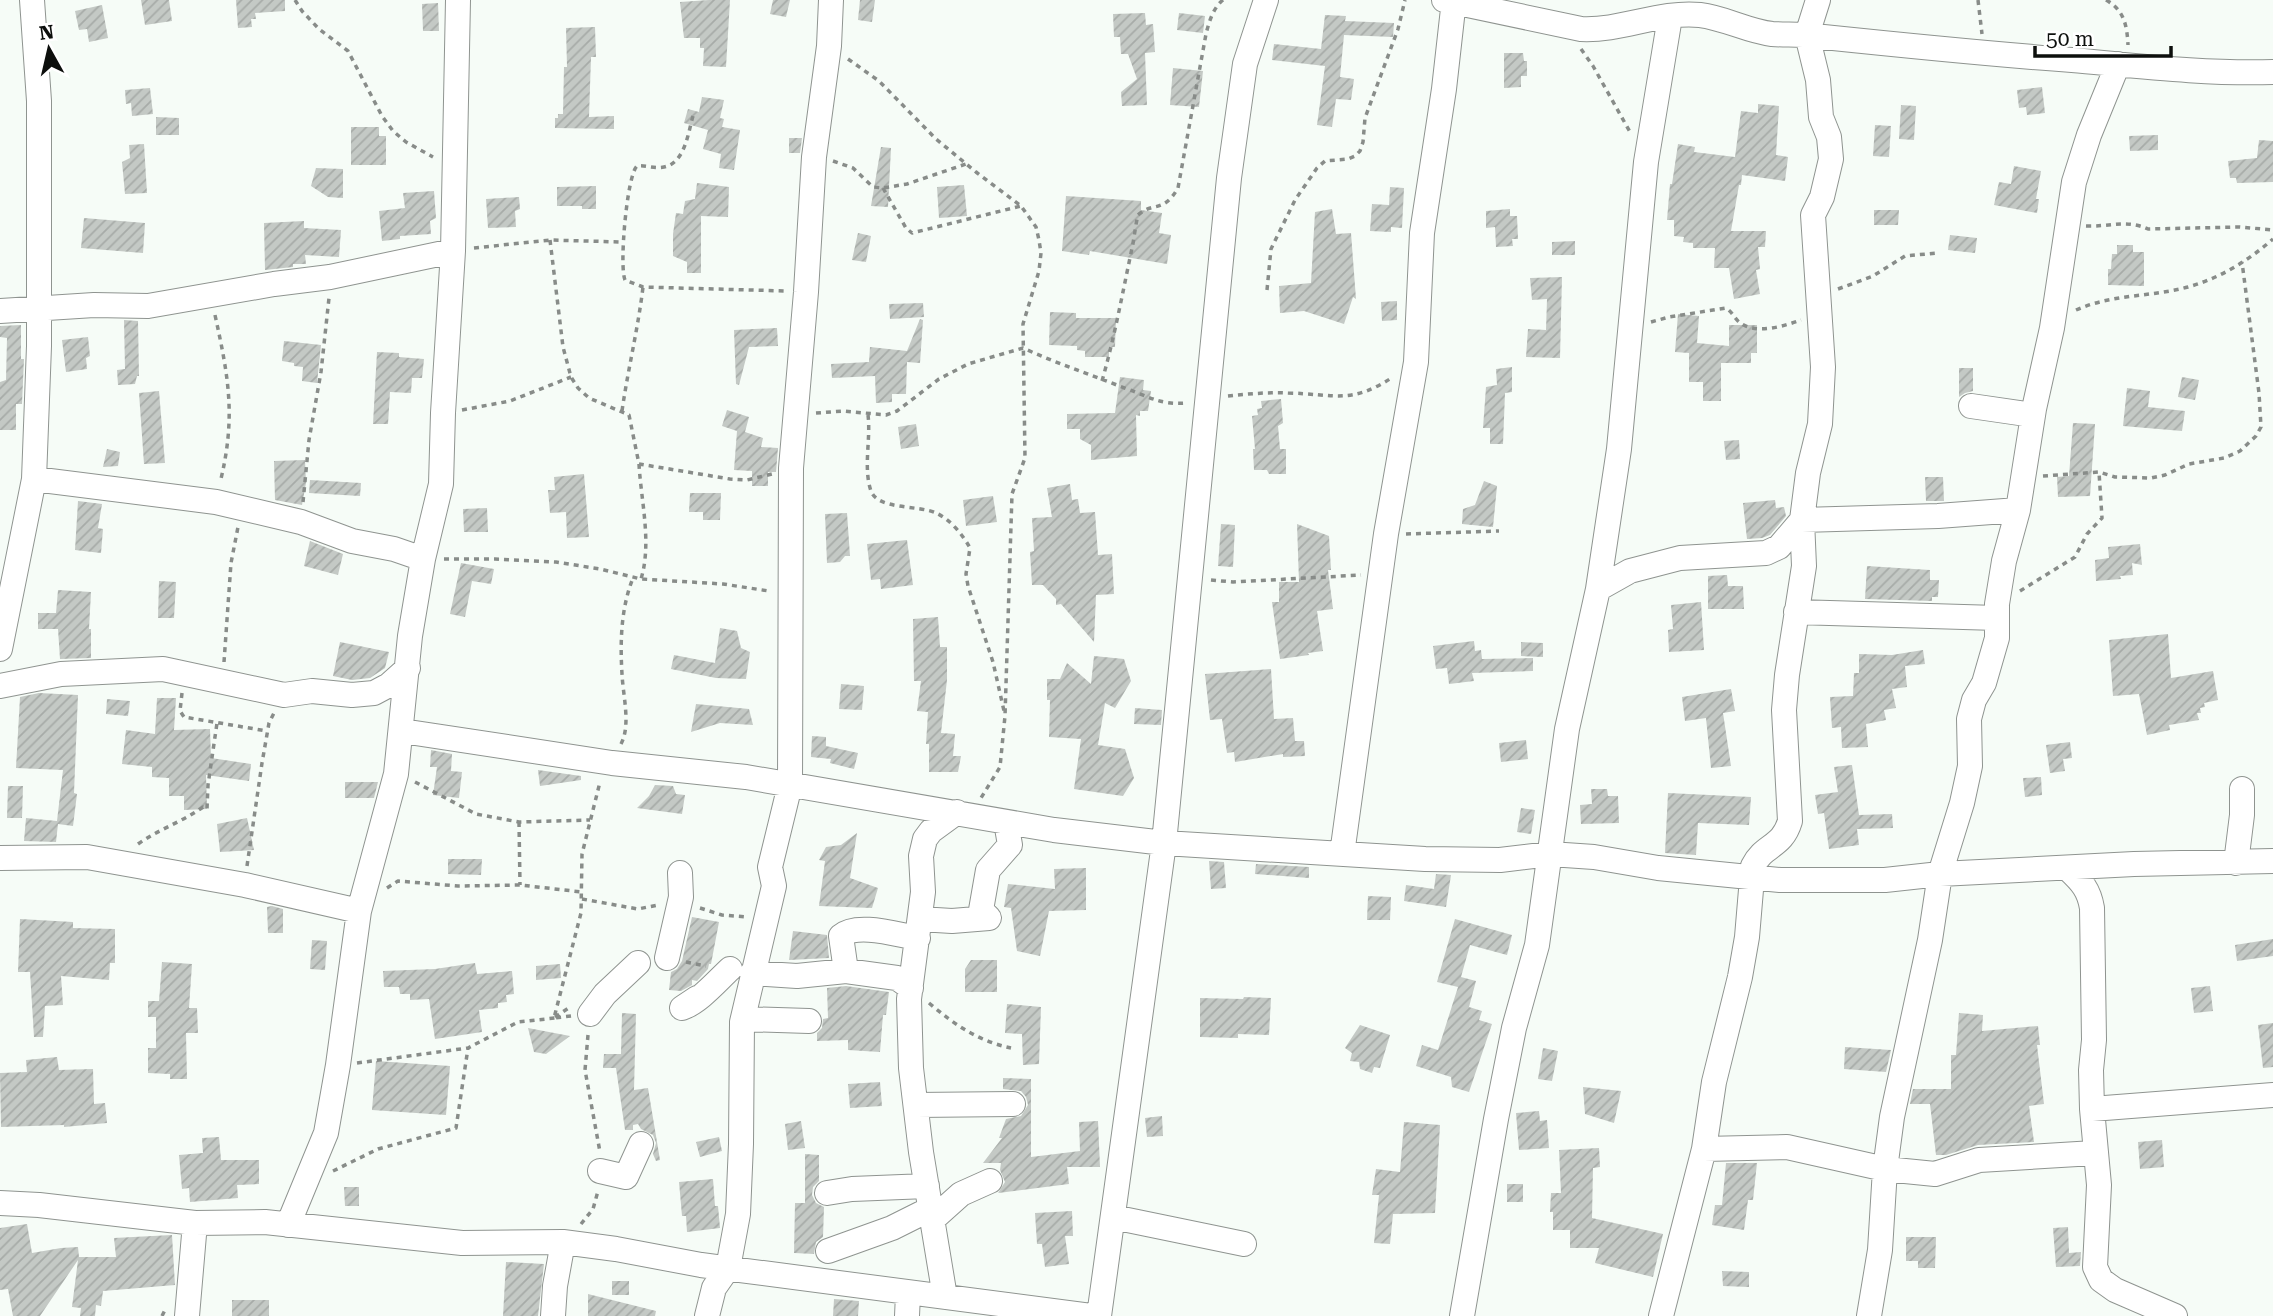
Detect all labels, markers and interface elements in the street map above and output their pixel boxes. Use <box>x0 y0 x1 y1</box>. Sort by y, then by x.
north arrow <box>14 14 84 84</box>
scale bar <box>2035 14 2172 58</box>
text: N <box>38 20 56 45</box>
text: 50 m <box>2046 27 2094 51</box>

